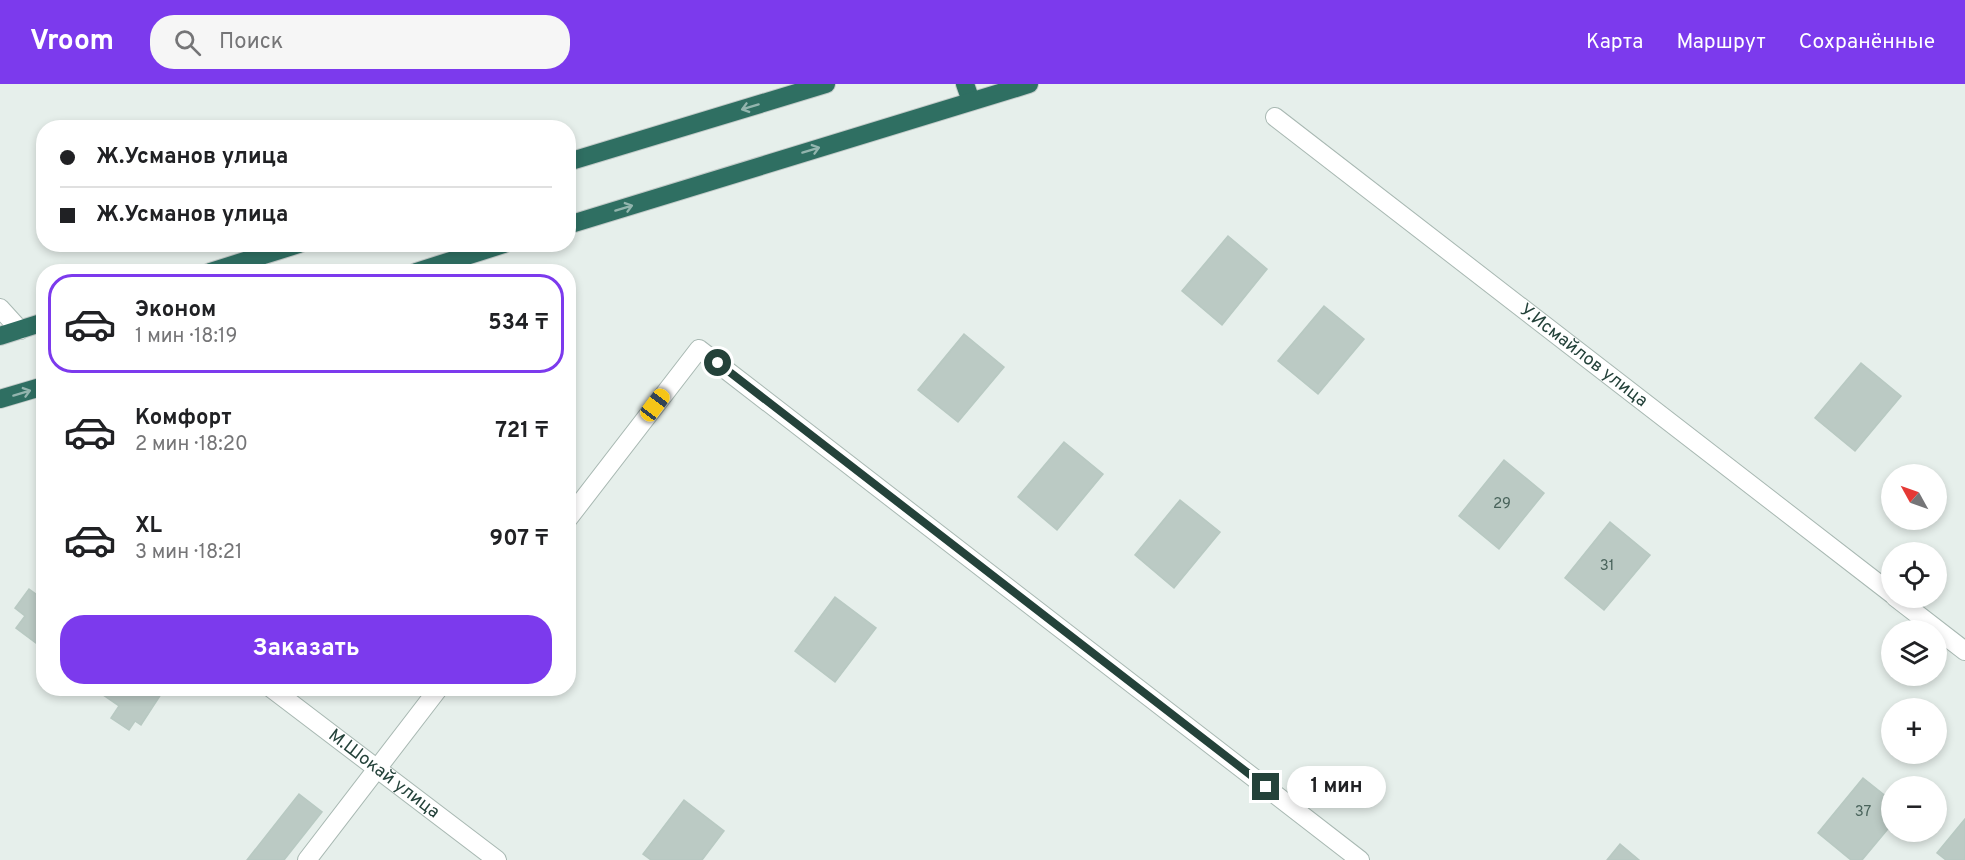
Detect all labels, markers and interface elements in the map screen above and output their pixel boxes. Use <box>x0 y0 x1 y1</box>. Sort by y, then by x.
search box <box>150 15 570 69</box>
text: Vroom <box>30 24 114 60</box>
icon: search <box>171 26 204 59</box>
text: Поиск <box>219 29 283 56</box>
text: Карта <box>1586 29 1643 56</box>
text: Маршрут <box>1676 29 1766 56</box>
text: Сохранённые <box>1799 29 1935 56</box>
one-way arrow <box>741 102 760 113</box>
text: Ж.Усманов улица <box>96 144 288 171</box>
one-way arrow <box>801 144 820 155</box>
text: Ж.Усманов улица <box>96 202 288 229</box>
one-way arrow <box>614 202 633 213</box>
icon: car <box>63 297 117 351</box>
text: Эконом <box>135 297 216 324</box>
street label: У.Исмайлов улица <box>1515 299 1652 412</box>
text: 534 ₸ <box>488 310 549 337</box>
text: 1 мин · 18:19 <box>135 324 237 350</box>
route start <box>704 349 731 376</box>
car <box>637 385 673 425</box>
one-way arrow <box>12 386 31 397</box>
icon: car <box>63 405 117 459</box>
text: Комфорт <box>135 405 232 432</box>
text: 721 ₸ <box>495 418 549 445</box>
text: 2 мин · 18:20 <box>135 432 248 458</box>
north arrow <box>1881 464 1947 530</box>
map controls <box>1881 464 1947 842</box>
house number: 29 <box>1493 495 1511 514</box>
icon: car <box>63 513 117 567</box>
text: XL <box>135 513 162 540</box>
text: 907 ₸ <box>490 526 549 553</box>
text: 3 мин · 18:21 <box>135 540 242 566</box>
button: locate <box>1881 542 1947 608</box>
house number: 31 <box>1600 557 1614 576</box>
button: Заказать <box>60 615 552 684</box>
button: layers <box>1881 620 1947 686</box>
button: + <box>1881 698 1947 764</box>
street label: М.Шокай улица <box>324 724 444 824</box>
callout: 1 мин <box>1287 766 1386 808</box>
route end <box>1252 773 1279 800</box>
text: 1 мин <box>1311 774 1362 800</box>
button: − <box>1881 776 1947 842</box>
house number: 37 <box>1855 803 1872 822</box>

